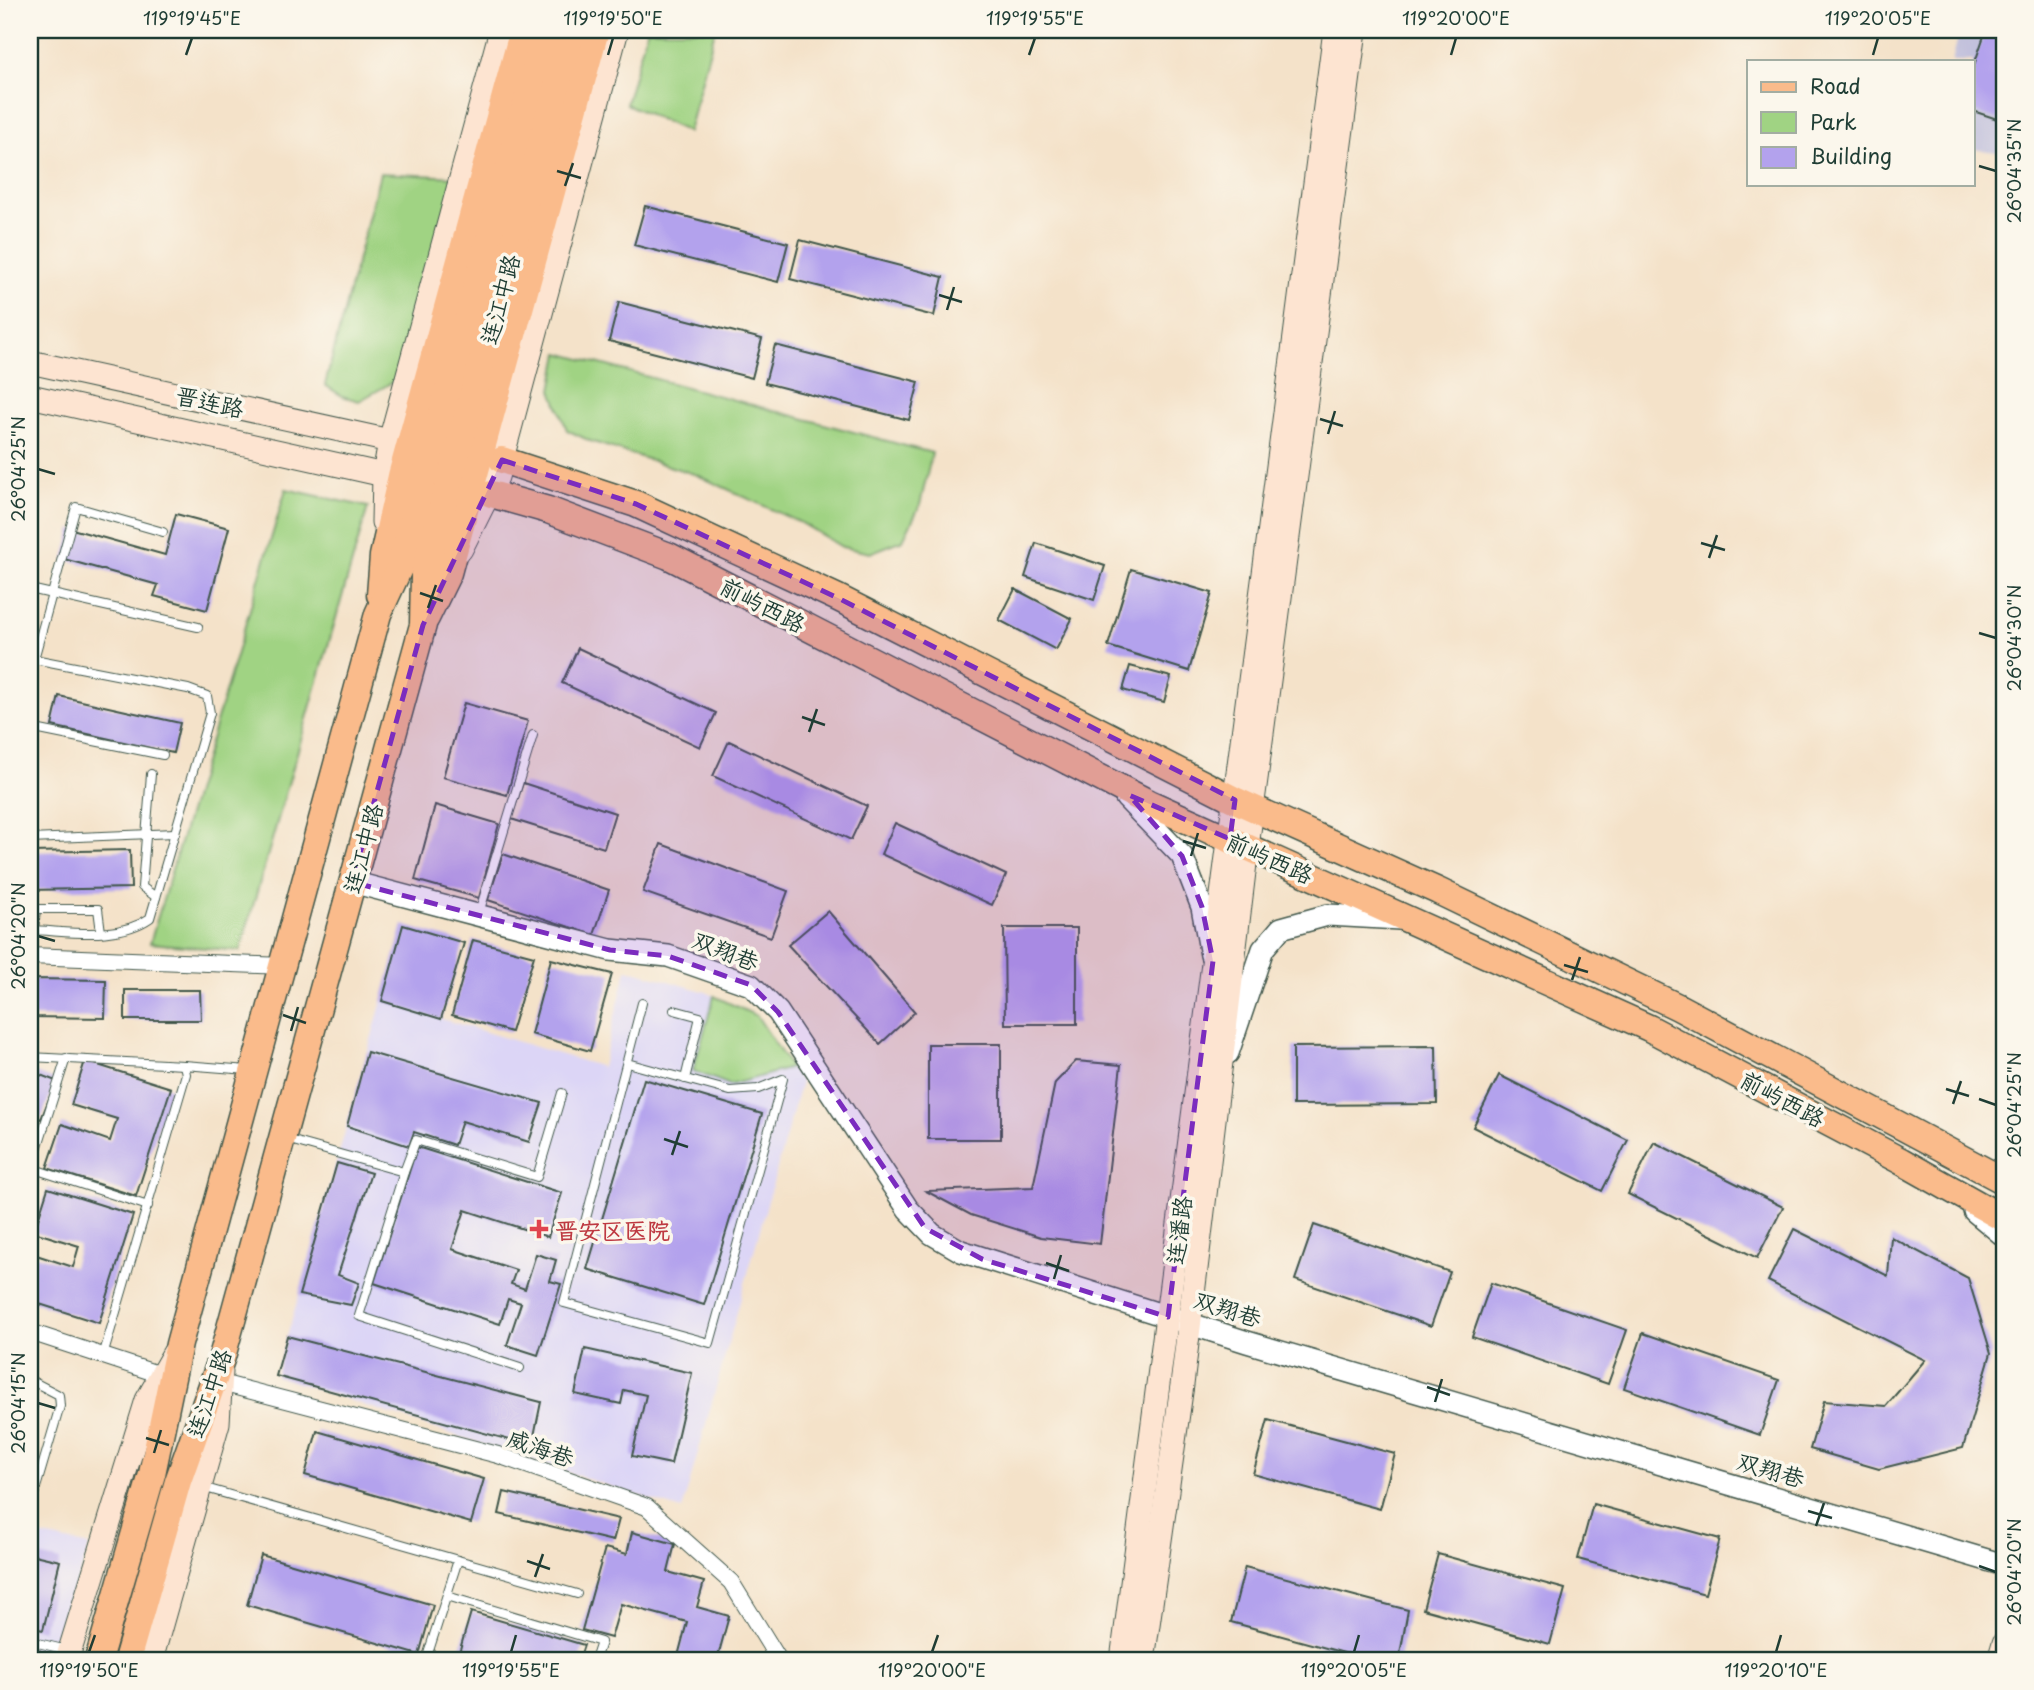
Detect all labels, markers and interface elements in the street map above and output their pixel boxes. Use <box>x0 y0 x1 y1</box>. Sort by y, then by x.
text: 119°19'45"E <box>143 4 241 31</box>
text: 119°19'50"E <box>563 4 663 31</box>
text: 119°19'55"E <box>986 4 1084 31</box>
text: 119°20'00"E <box>1402 4 1510 31</box>
text: 119°20'05"E <box>1825 4 1931 31</box>
legend <box>1747 60 1974 186</box>
text: Road <box>1810 69 1861 101</box>
text: Park <box>1810 105 1857 137</box>
text: 26°04'35"N <box>2000 118 2027 224</box>
text: Building <box>1810 139 1892 171</box>
street label: 连江中路 <box>470 250 528 348</box>
street label: 晋连路 <box>173 377 247 425</box>
text: 26°04'25"N <box>4 416 31 522</box>
street label: 前屿西路 <box>714 568 812 640</box>
text: 26°04'30"N <box>2000 584 2027 692</box>
street label: 连江中路 <box>333 799 391 897</box>
street label: 前屿西路 <box>1221 822 1319 892</box>
text: 26°04'20"N <box>4 882 31 990</box>
street label: 双翔巷 <box>688 921 765 979</box>
text: 26°04'25"N <box>2000 1052 2027 1158</box>
street label: 前屿西路 <box>1734 1061 1832 1135</box>
street label: 连潘路 <box>1156 1194 1200 1266</box>
place label: 晋安区医院 <box>555 1212 670 1247</box>
marker: 晋安区医院 <box>529 1219 549 1239</box>
street label: 双翔巷 <box>1190 1281 1267 1335</box>
street label: 连江中路 <box>176 1344 240 1442</box>
text: 26°04'15"N <box>4 1352 31 1454</box>
street label: 威海巷 <box>503 1419 580 1475</box>
street label: 双翔巷 <box>1733 1443 1810 1496</box>
text: 26°04'20"N <box>2000 1518 2027 1626</box>
text: 119°19'50"E <box>39 1656 139 1683</box>
text: 119°19'55"E <box>462 1656 560 1683</box>
text: 119°20'00"E <box>878 1656 986 1683</box>
text: 119°20'05"E <box>1301 1656 1407 1683</box>
text: 119°20'10"E <box>1724 1656 1828 1683</box>

